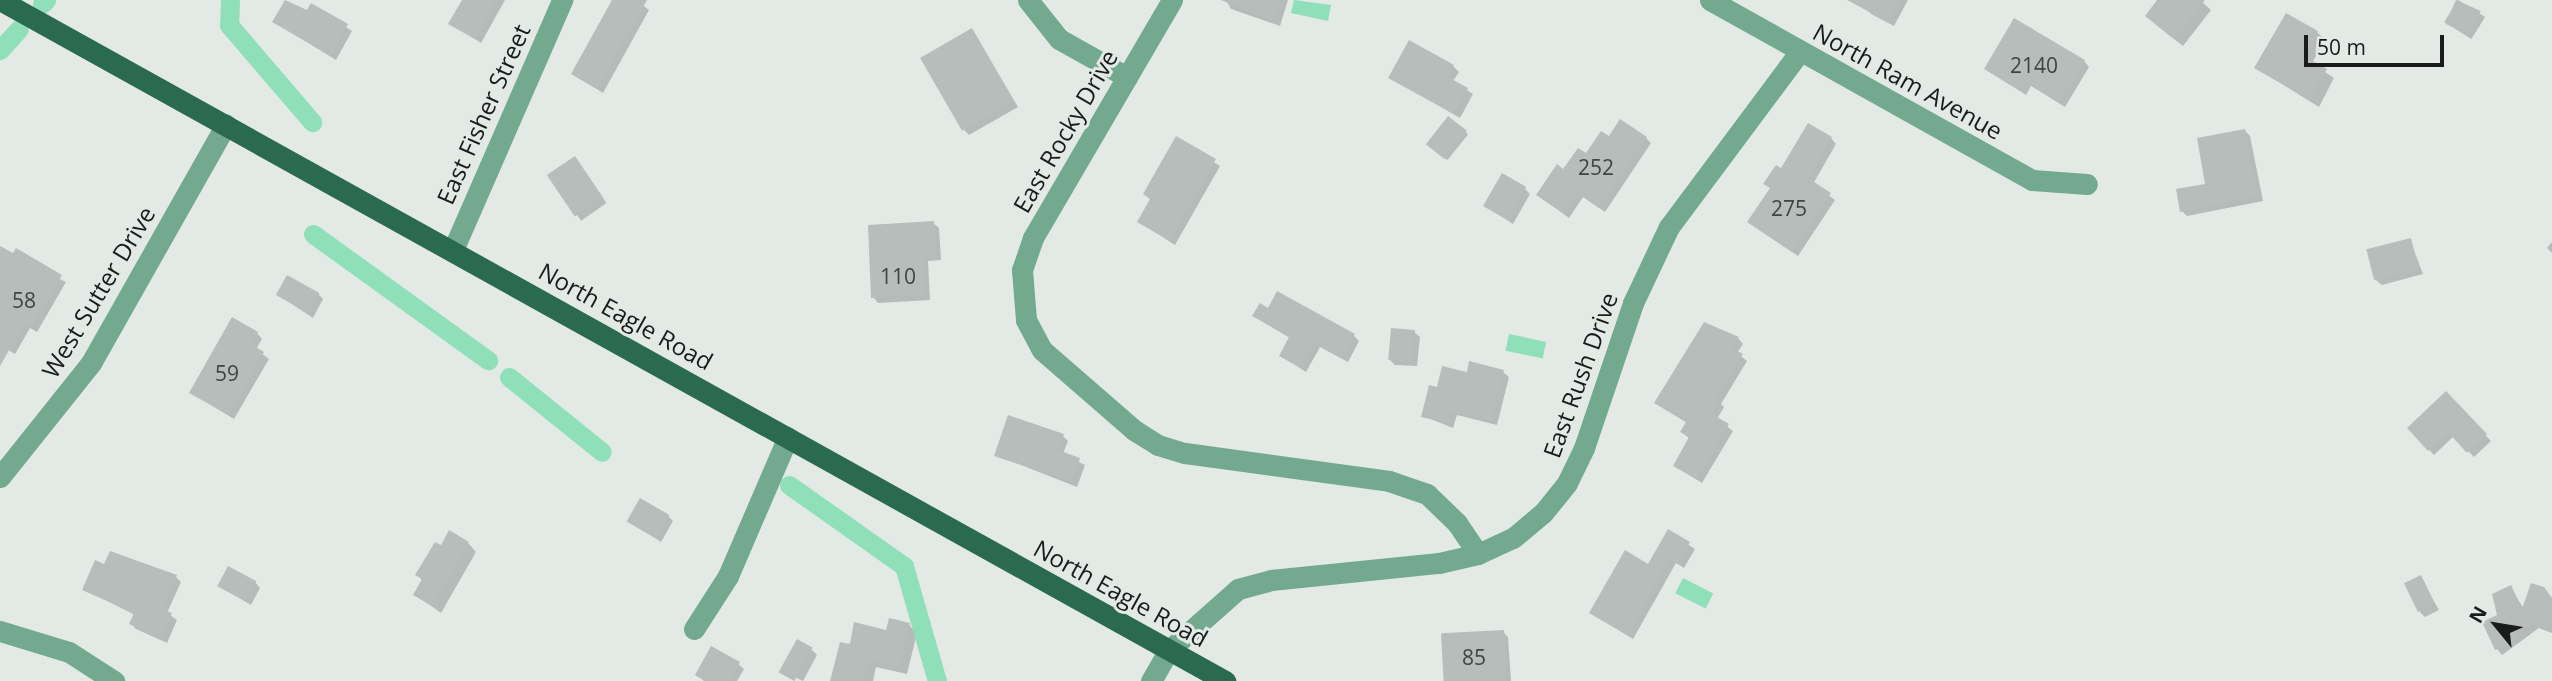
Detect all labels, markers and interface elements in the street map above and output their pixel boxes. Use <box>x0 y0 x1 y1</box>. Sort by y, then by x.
street label: North Ram Avenue <box>1808 17 2008 145</box>
street label: East Fisher Street <box>430 20 536 208</box>
scale bar <box>2307 21 2447 65</box>
text: 50 m <box>2317 33 2366 61</box>
street label: East Rocky Drive <box>1007 44 1123 218</box>
house number: 2140 <box>2010 52 2058 78</box>
house number: 252 <box>1578 154 1614 180</box>
house number: 275 <box>1771 195 1807 221</box>
street label: West Sutter Drive <box>35 201 161 383</box>
street label: North Eagle Road <box>534 256 718 376</box>
house number: 110 <box>880 263 916 289</box>
house number: 58 <box>12 287 36 313</box>
street label: East Rush Drive <box>1537 289 1623 461</box>
house number: 59 <box>215 360 239 386</box>
street label: North Eagle Road <box>1029 533 1213 653</box>
north arrow <box>2461 590 2531 660</box>
text: N <box>2463 601 2493 628</box>
house number: 85 <box>1462 644 1486 670</box>

